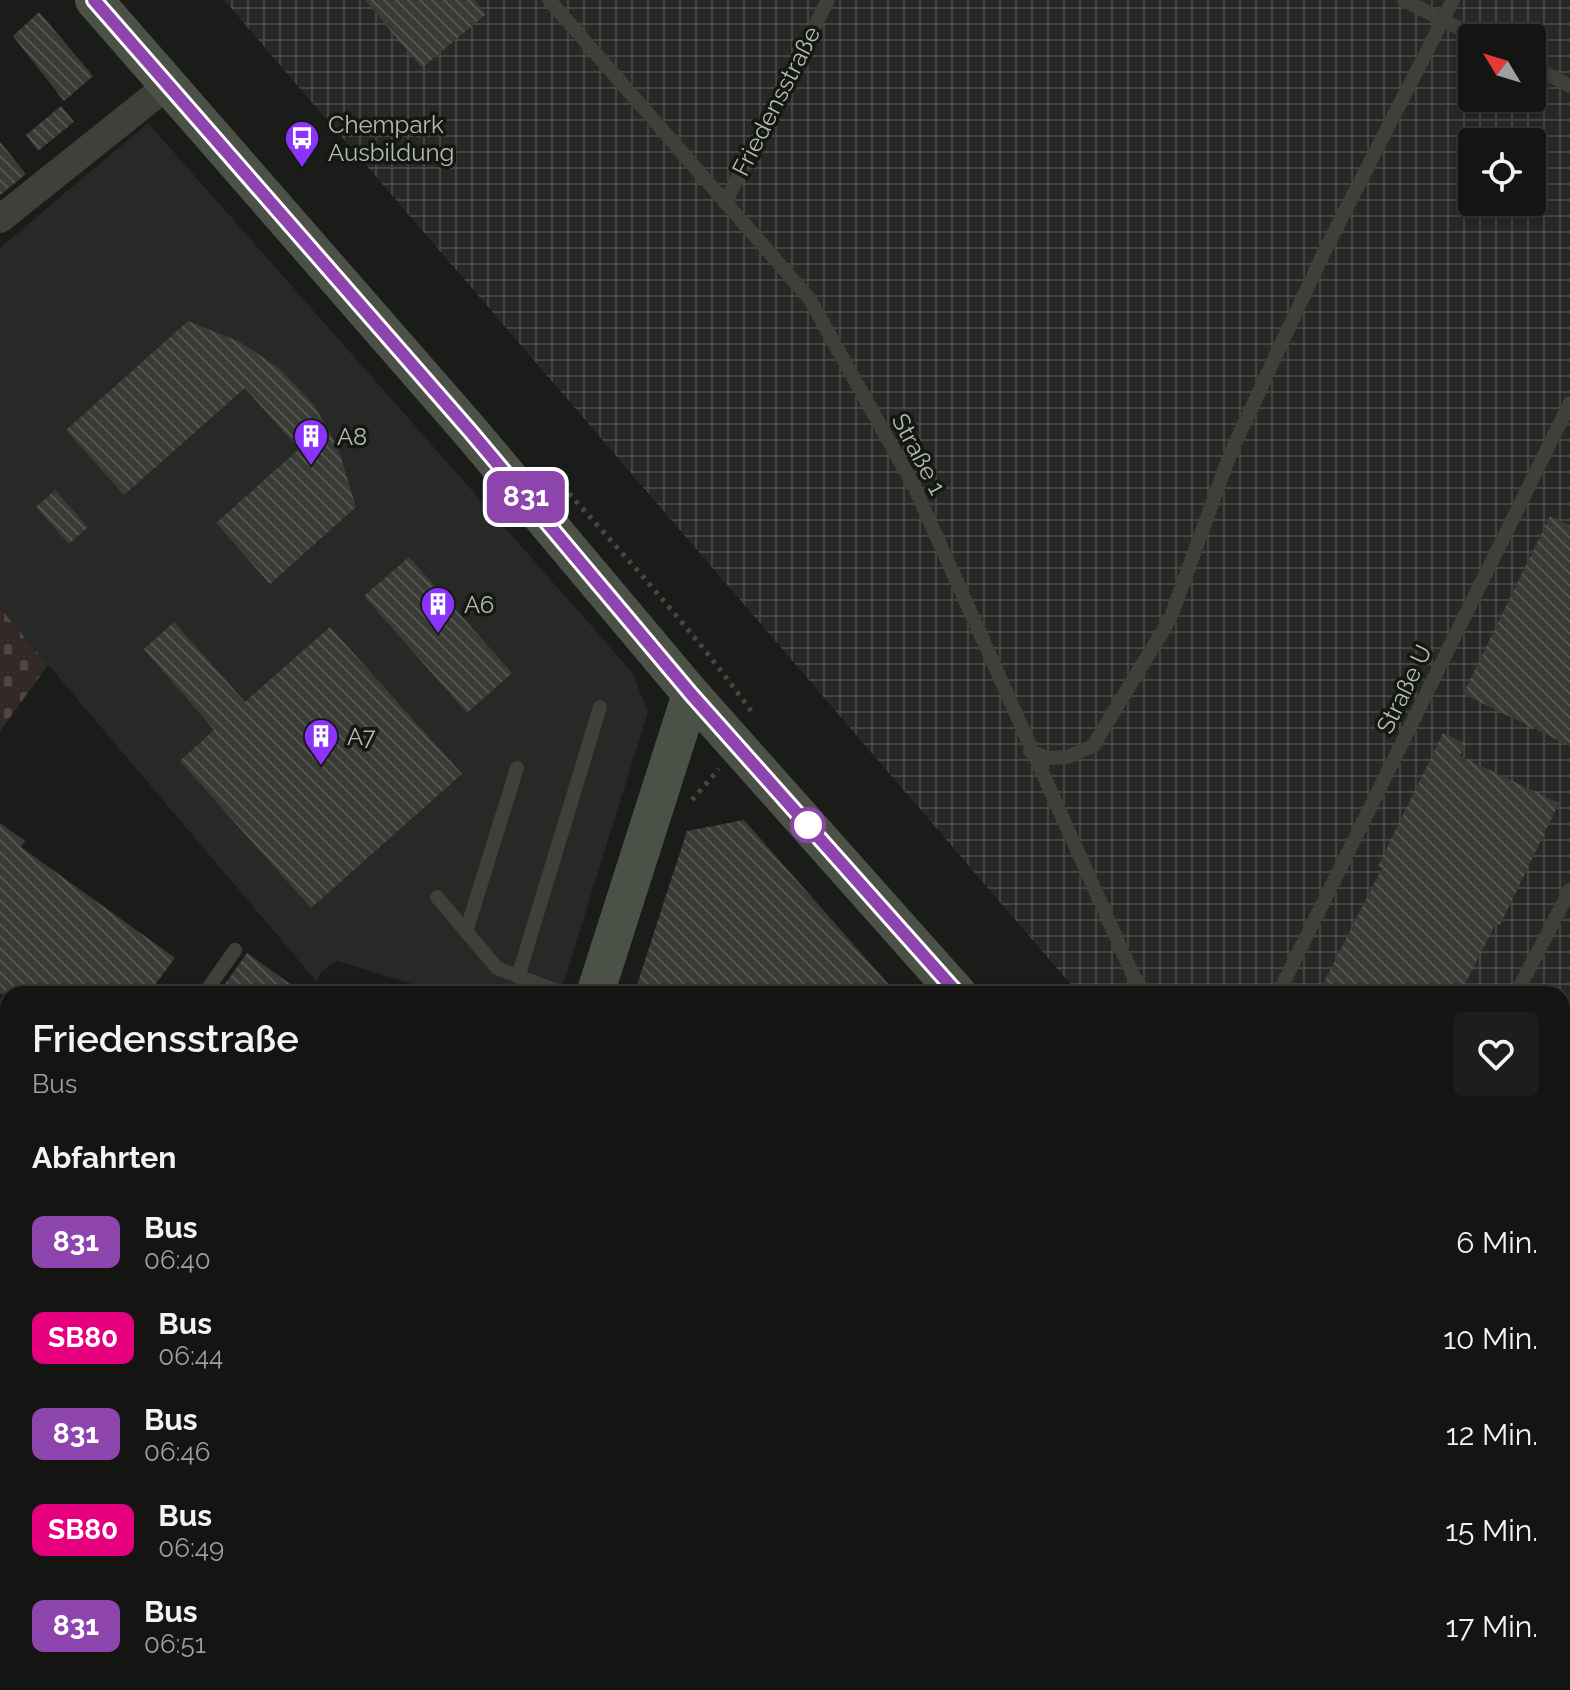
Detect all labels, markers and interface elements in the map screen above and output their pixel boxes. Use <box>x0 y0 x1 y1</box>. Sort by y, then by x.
street label: Friedensstraße <box>726 21 826 181</box>
north arrow <box>1458 24 1546 112</box>
map controls <box>1458 24 1546 216</box>
place label: Chempark Ausbildung <box>328 110 454 167</box>
bus stop icon: Chempark Ausbildung <box>283 119 321 169</box>
button: locate <box>1458 128 1546 216</box>
street label: Straße 1 <box>886 409 952 499</box>
building icon: A8 <box>292 417 330 467</box>
place label: A8 <box>337 422 367 451</box>
line badge: 831 <box>480 471 572 523</box>
text: 831 <box>503 480 549 513</box>
building icon: A6 <box>419 585 457 635</box>
place label: A6 <box>464 590 494 619</box>
street label: Straße U <box>1370 640 1438 738</box>
building icon: A7 <box>302 717 340 767</box>
place label: A7 <box>347 722 376 751</box>
unlabelled marker <box>791 808 825 842</box>
button: heart <box>1454 1012 1538 1096</box>
text: Friedensstraße <box>32 1016 299 1061</box>
text: Bus <box>32 1069 77 1099</box>
text: Abfahrten <box>32 1140 176 1175</box>
text: Bus <box>144 1210 198 1245</box>
text: 831 <box>53 1225 99 1258</box>
text: 6 Min. <box>1456 1225 1538 1260</box>
text: 06:40 <box>144 1245 211 1275</box>
text: Bus <box>158 1306 212 1341</box>
text: SB80 <box>48 1321 118 1354</box>
text: 10 Min. <box>1443 1321 1538 1356</box>
text: 06:44 <box>158 1341 223 1371</box>
text: Bus <box>144 1402 198 1437</box>
text: 831 <box>53 1417 99 1450</box>
text: 12 Min. <box>1446 1417 1538 1452</box>
text: 06:46 <box>144 1437 210 1467</box>
text: Bus <box>158 1498 212 1533</box>
text: SB80 <box>48 1513 118 1546</box>
text: 15 Min. <box>1445 1513 1538 1548</box>
text: 06:49 <box>158 1533 224 1563</box>
text: Bus <box>144 1594 198 1629</box>
text: 831 <box>53 1609 99 1642</box>
text: 17 Min. <box>1446 1609 1538 1644</box>
text: 06:51 <box>144 1629 206 1659</box>

